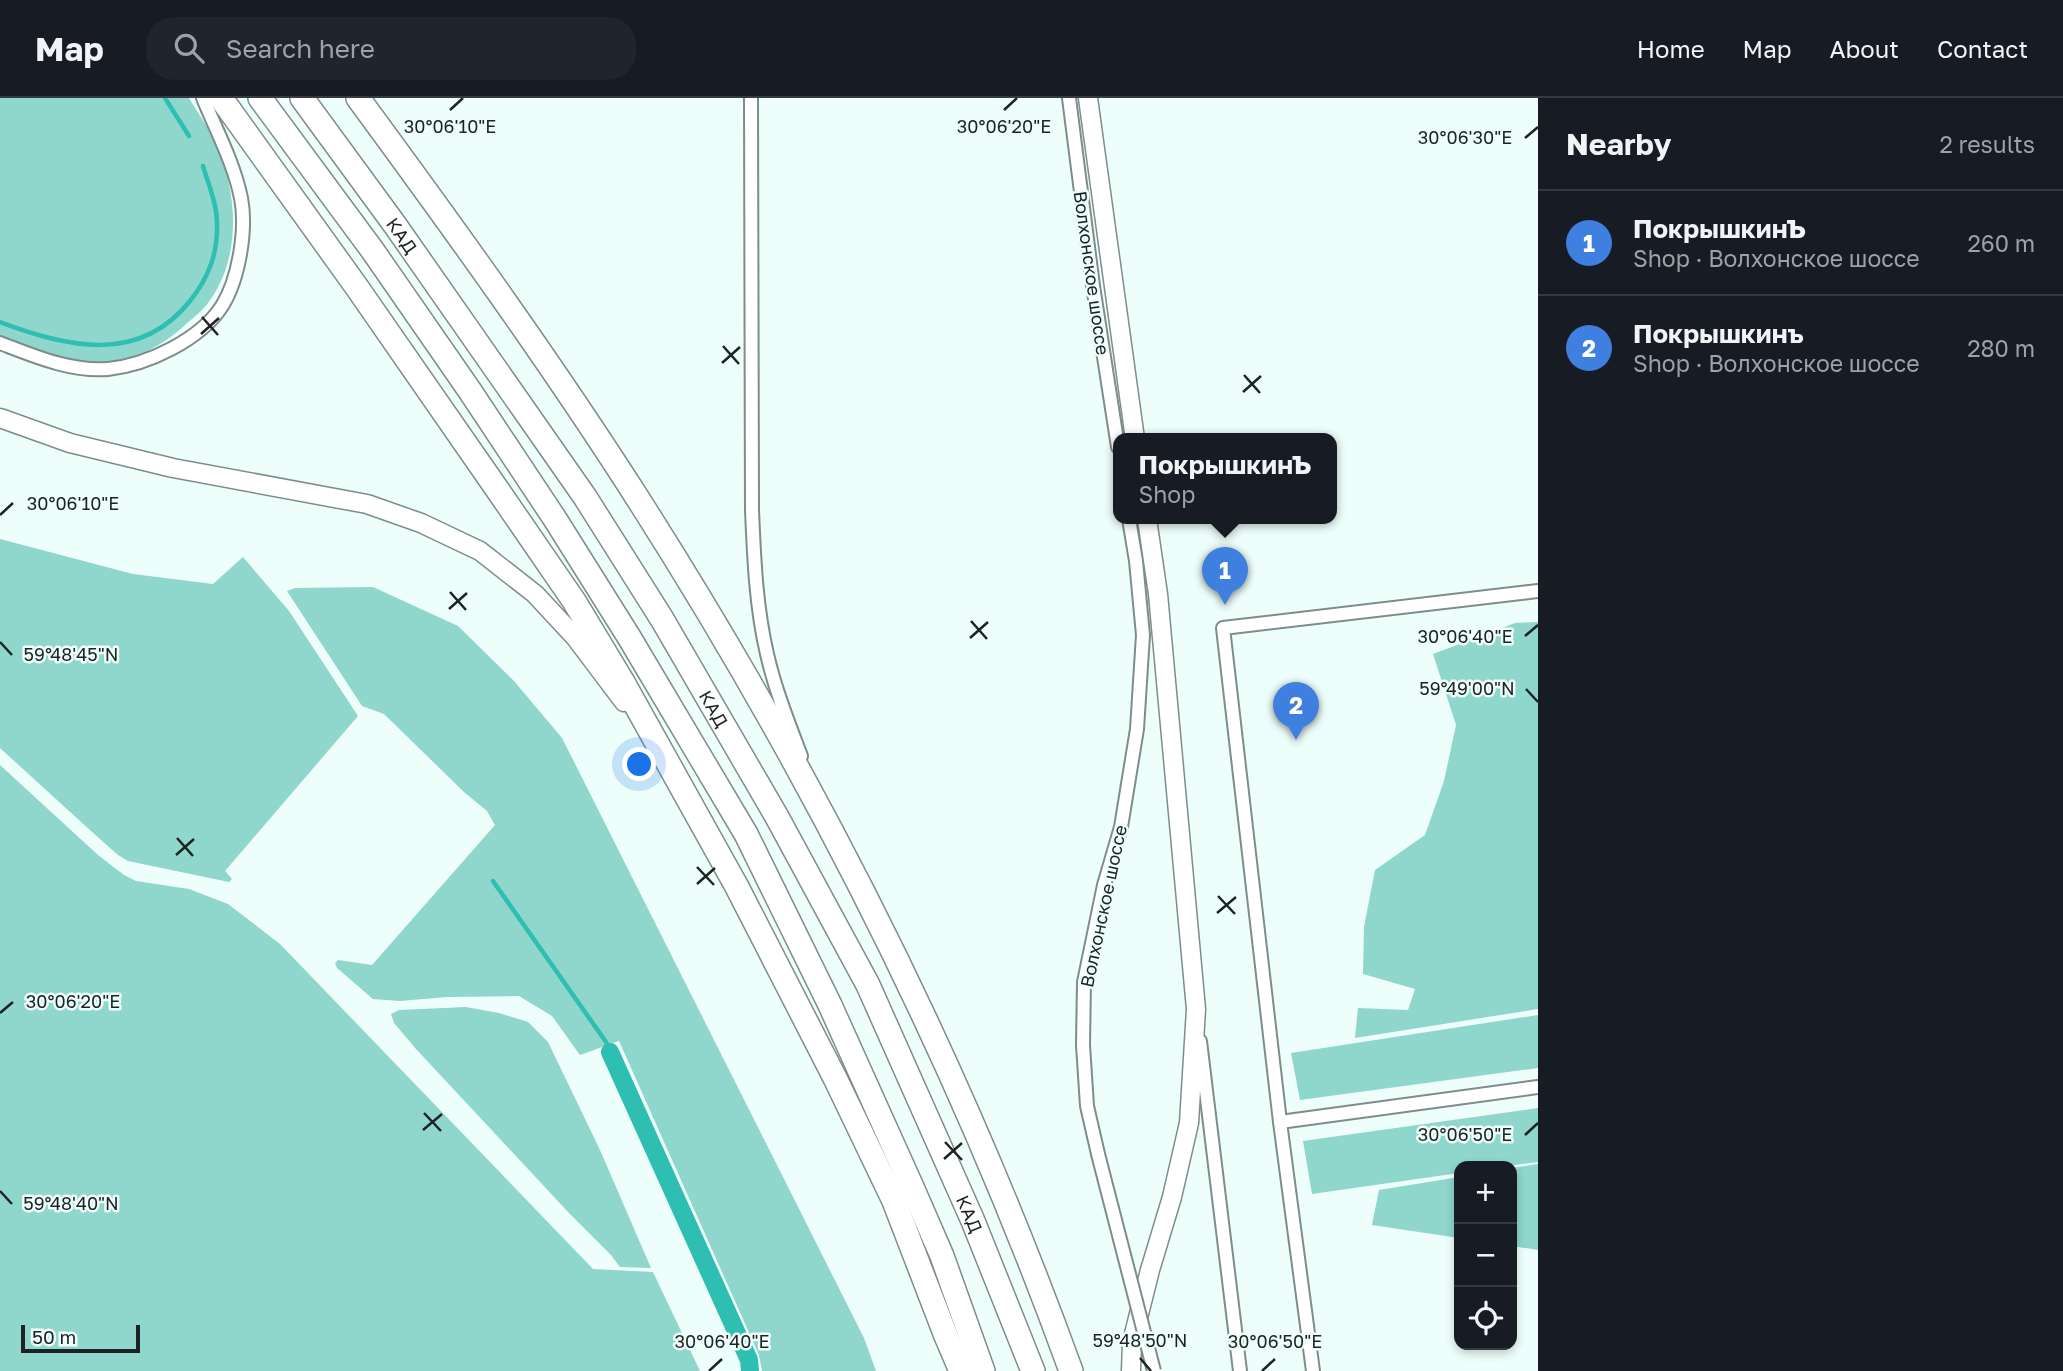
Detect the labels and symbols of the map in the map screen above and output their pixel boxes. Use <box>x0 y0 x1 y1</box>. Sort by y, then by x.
text: 30°06'10"E <box>404 115 496 137</box>
text: 30°06'20"E <box>957 115 1051 137</box>
text: 30°06'30"E <box>1418 126 1512 148</box>
street label: Волхонское шоссе <box>1070 190 1114 356</box>
street label: КАД <box>382 213 422 257</box>
text: 30°06'10"E <box>27 492 119 514</box>
pin: 1 <box>1202 547 1248 605</box>
text: 30°06'40"E <box>1418 625 1512 647</box>
text: 59°48'45"N <box>24 643 118 665</box>
text: 59°49'00"N <box>1419 677 1515 699</box>
pin: 2 <box>1273 682 1319 740</box>
street label: КАД <box>695 686 733 731</box>
your location <box>622 747 656 781</box>
street label: Волхонское шоссе <box>1075 823 1131 989</box>
text: 30°06'20"E <box>26 990 120 1012</box>
text: 30°06'50"E <box>1418 1123 1512 1145</box>
text: 59°48'40"N <box>23 1192 119 1214</box>
street label: КАД <box>952 1192 988 1236</box>
scale bar <box>21 1322 140 1354</box>
text: 59°48'50"N <box>1093 1329 1187 1351</box>
text: 30°06'40"E <box>675 1330 769 1352</box>
text: 30°06'50"E <box>1228 1330 1322 1352</box>

